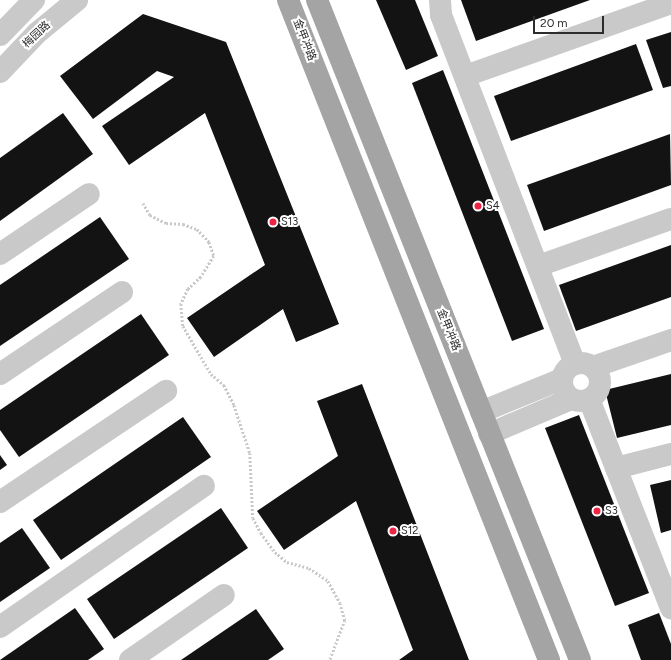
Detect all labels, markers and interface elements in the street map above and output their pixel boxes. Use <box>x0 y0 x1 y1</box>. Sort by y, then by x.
scale bar <box>535 8 606 34</box>
text: 20 m <box>540 16 568 30</box>
street label: 金甲冲路 <box>290 17 318 63</box>
street label: 梅园路 <box>20 19 54 51</box>
place label: S4 <box>486 199 500 213</box>
marker: S4 <box>473 201 483 211</box>
place label: S13 <box>281 215 298 229</box>
marker: S13 <box>268 217 278 227</box>
street label: 金甲冲路 <box>434 307 462 353</box>
place label: S3 <box>605 504 618 518</box>
marker: S3 <box>592 506 602 516</box>
place label: S12 <box>401 524 418 538</box>
marker: S12 <box>388 526 398 536</box>

